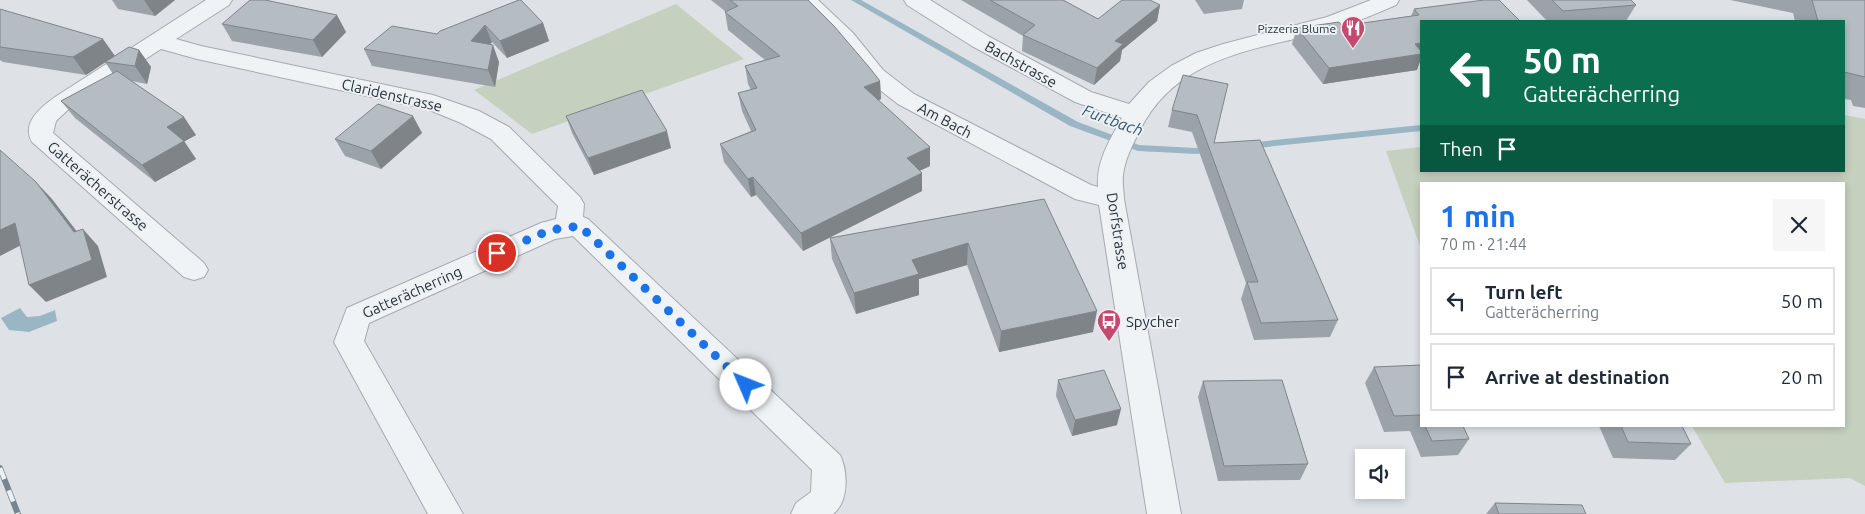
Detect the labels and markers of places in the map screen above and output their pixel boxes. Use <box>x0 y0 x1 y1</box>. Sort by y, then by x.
restaurant icon: Pizzeria Blume <box>1340 15 1366 49</box>
place label: Pizzeria Blume <box>1257 22 1336 35</box>
pin <box>476 232 518 274</box>
bus stop icon: Spycher <box>1096 308 1122 342</box>
place label: Spycher <box>1126 313 1180 330</box>

